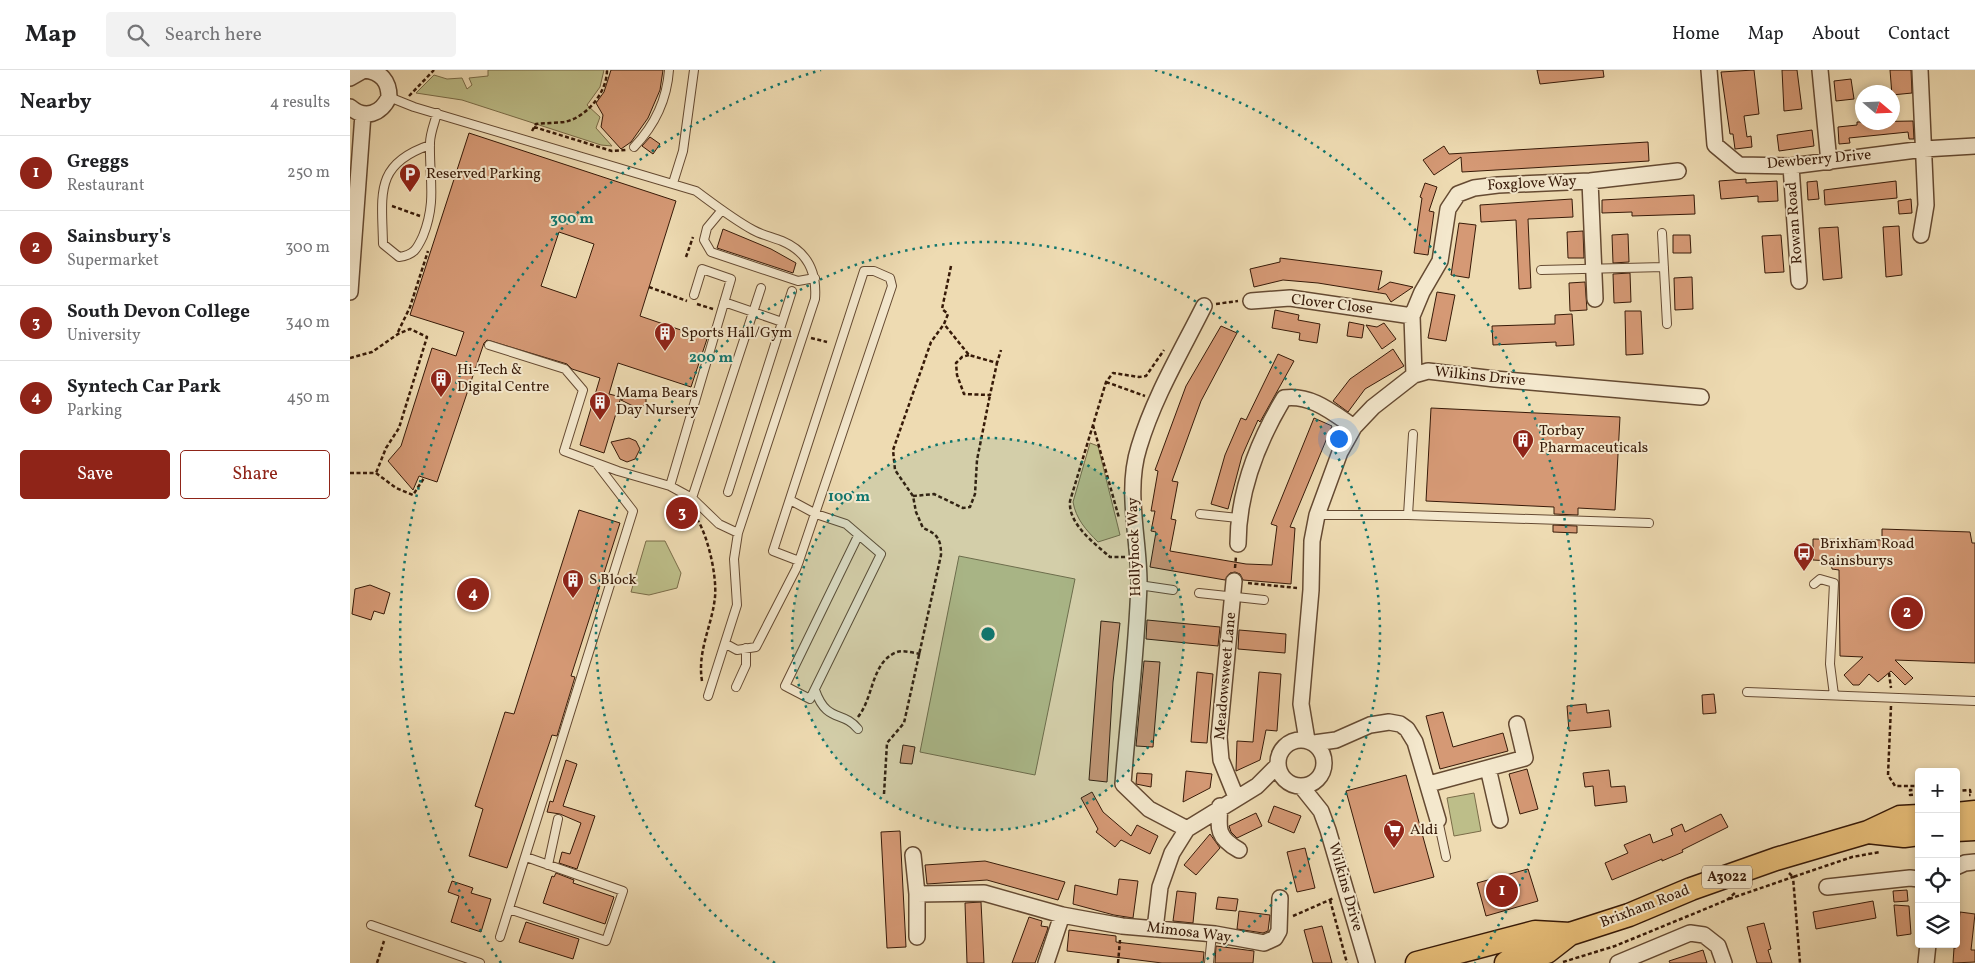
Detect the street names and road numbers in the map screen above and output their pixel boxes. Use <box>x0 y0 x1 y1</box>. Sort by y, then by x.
street label: Dewberry Drive <box>1766 145 1872 175</box>
street label: Foxglove Way <box>1487 171 1577 197</box>
street label: Rowan Road <box>1782 181 1808 265</box>
street label: Clover Close <box>1290 290 1374 320</box>
street label: Wilkins Drive <box>1434 362 1526 392</box>
street label: Hollyhock Way <box>1123 497 1147 597</box>
street label: Meadowsweet Lane <box>1210 611 1242 741</box>
street label: Wilkins Drive <box>1322 840 1368 934</box>
road number: A3022 <box>1702 866 1752 889</box>
street label: Brixham Road <box>1597 880 1693 934</box>
street label: Mimosa Way <box>1145 917 1233 949</box>

